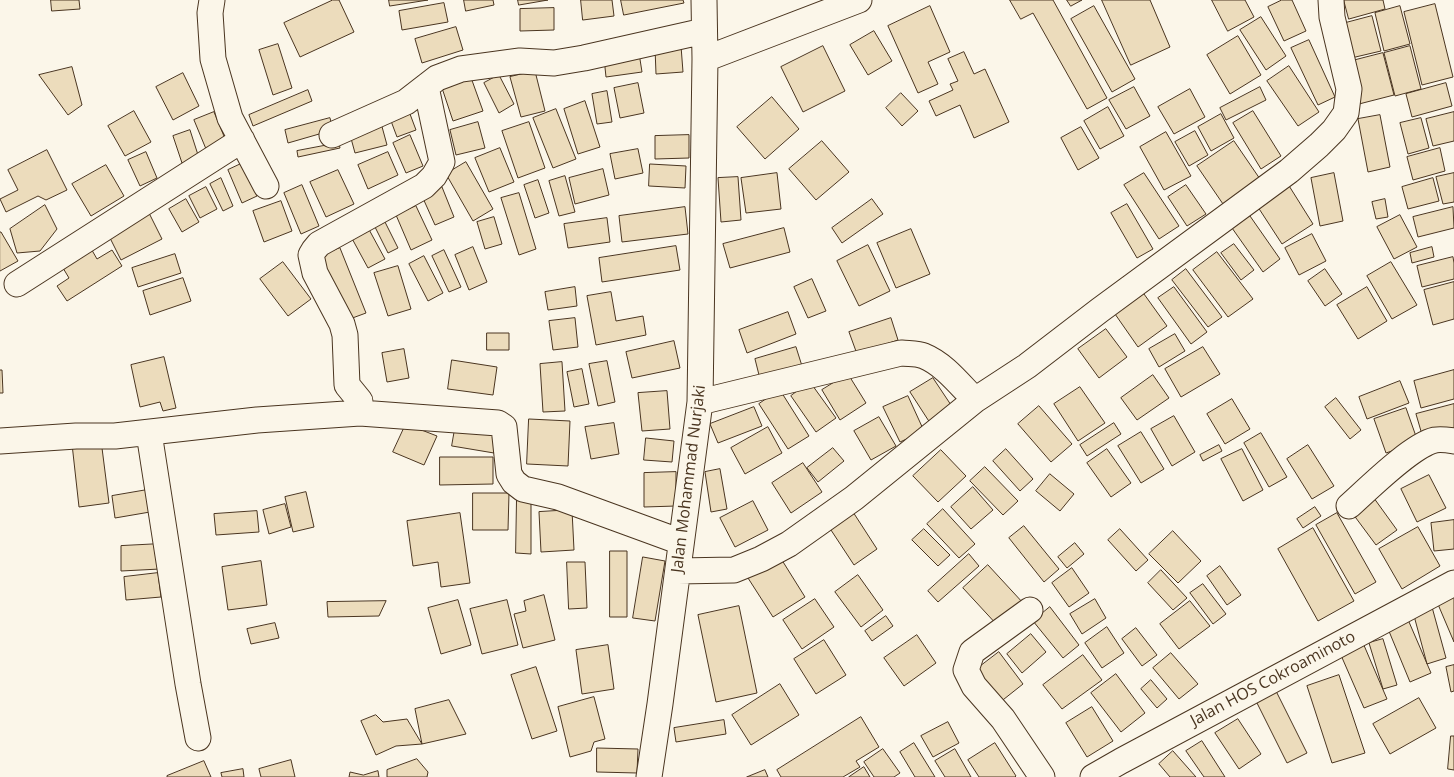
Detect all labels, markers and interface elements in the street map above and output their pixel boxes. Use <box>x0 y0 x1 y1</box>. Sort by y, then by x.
street label: Jalan Mohammad Nurjaki <box>668 384 710 574</box>
street label: Jalan HOS Cokroaminoto <box>1187 627 1359 731</box>

